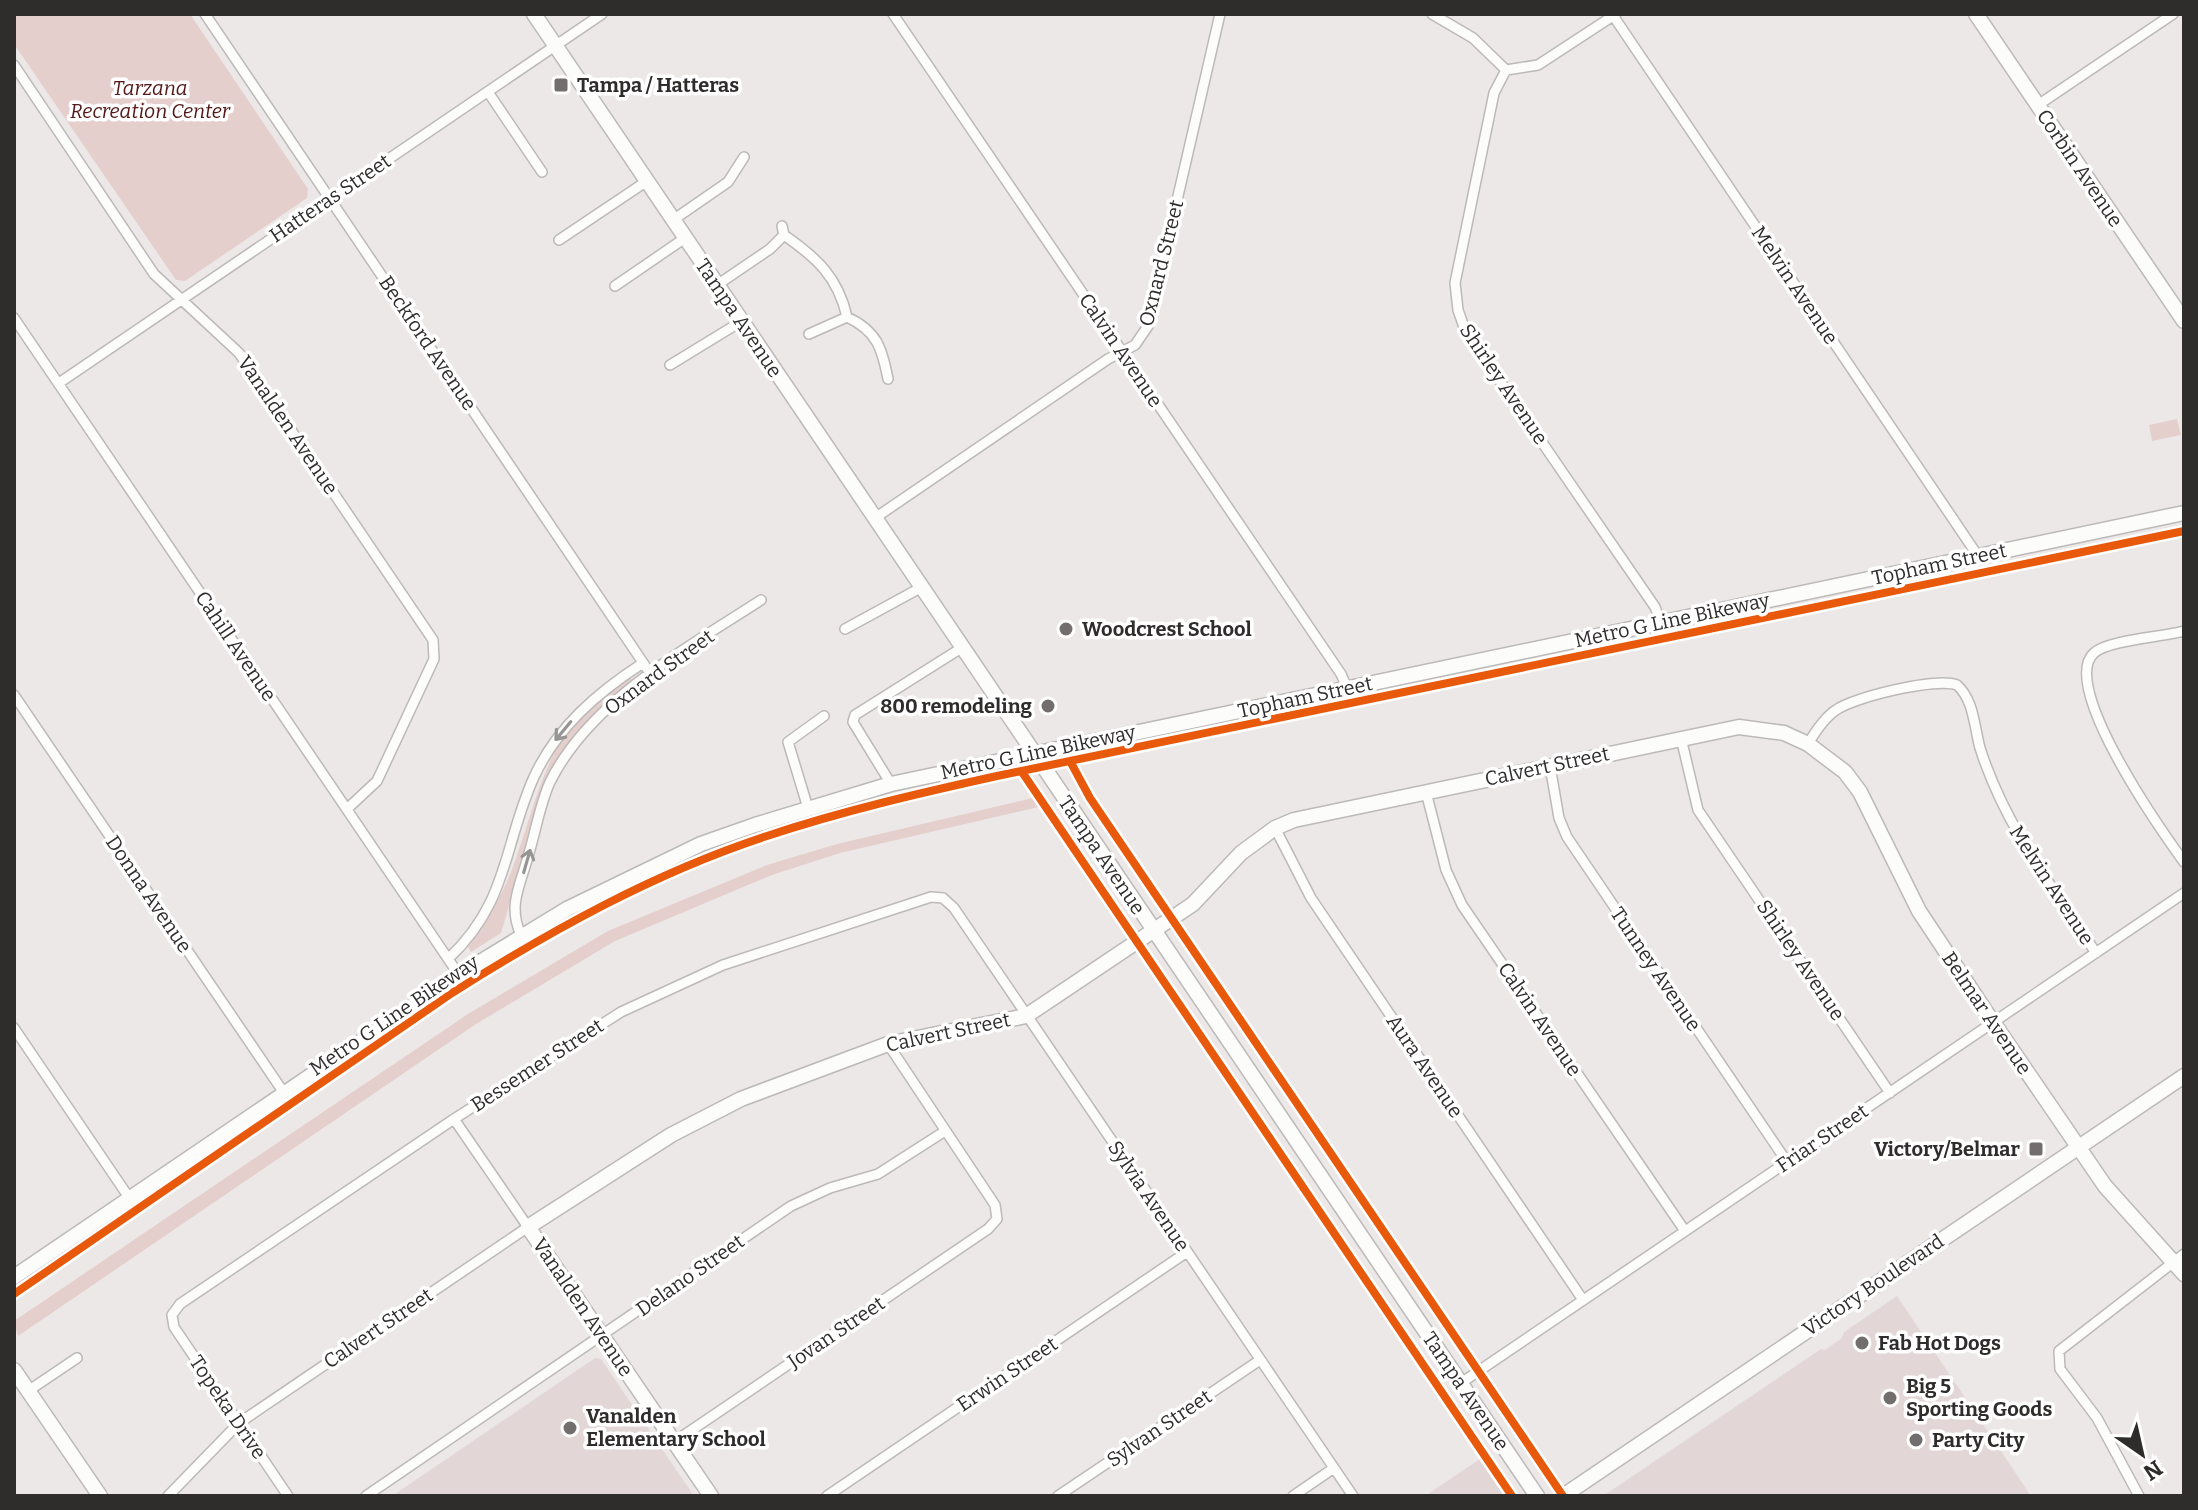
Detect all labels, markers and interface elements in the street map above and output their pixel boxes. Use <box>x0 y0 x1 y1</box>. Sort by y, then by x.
place label: Tampa / Hatteras <box>577 73 739 97</box>
park label: Tarzana Recreation Center <box>70 76 231 123</box>
marker: Tampa / Hatteras <box>552 76 570 94</box>
street label: Corbin Avenue <box>2032 105 2128 231</box>
street label: Hatteras Street <box>265 149 395 247</box>
street label: Oxnard Street <box>1134 197 1188 329</box>
street label: Melvin Avenue <box>1747 221 1843 349</box>
street label: Tampa Avenue <box>691 254 787 382</box>
street label: Beckford Avenue <box>374 271 482 415</box>
street label: Calvin Avenue <box>1074 289 1168 411</box>
street label: Shirley Avenue <box>1455 319 1553 449</box>
street label: Vanalden Avenue <box>233 351 343 499</box>
street label: Topham Street <box>1869 538 2009 590</box>
street label: Cahill Avenue <box>190 586 282 706</box>
street label: Metro G Line Bikeway <box>1572 588 1772 652</box>
place label: Woodcrest School <box>1082 617 1252 641</box>
marker: Woodcrest School <box>1057 620 1075 638</box>
street label: Oxnard Street <box>600 624 718 720</box>
street label: Topham Street <box>1235 671 1375 723</box>
place label: 800 remodeling <box>880 694 1033 718</box>
marker: 800 remodeling <box>1039 697 1057 715</box>
street label: Metro G Line Bikeway <box>938 720 1138 784</box>
one-way arrow <box>554 721 572 741</box>
street label: Calvert Street <box>1483 741 1611 791</box>
street label: Tampa Avenue <box>1054 791 1150 919</box>
street label: Melvin Avenue <box>2005 821 2099 949</box>
street label: Donna Avenue <box>101 831 197 957</box>
one-way arrow <box>520 848 535 874</box>
street label: Shirley Avenue <box>1752 895 1850 1025</box>
street label: Tunney Avenue <box>1606 902 1706 1036</box>
street label: Belmar Avenue <box>1937 947 2037 1079</box>
street label: Metro G Line Bikeway <box>305 949 483 1081</box>
street label: Calvin Avenue <box>1493 958 1587 1080</box>
street label: Calvert Street <box>884 1007 1012 1057</box>
street label: Aura Avenue <box>1382 1010 1468 1122</box>
street label: Bessemer Street <box>466 1013 608 1117</box>
street label: Friar Street <box>1772 1099 1872 1177</box>
street label: Sylvia Avenue <box>1103 1136 1195 1256</box>
place label: Victory/Belmar <box>1874 1137 2021 1161</box>
marker: Victory/Belmar <box>2027 1140 2045 1158</box>
street label: Delano Street <box>631 1229 749 1321</box>
street label: Victory Boulevard <box>1798 1229 1948 1341</box>
street label: Vanalden Avenue <box>528 1233 638 1381</box>
street label: Calvert Street <box>319 1283 437 1373</box>
street label: Jovan Street <box>782 1291 889 1374</box>
street label: Tampa Avenue <box>1418 1327 1514 1455</box>
place label: Fab Hot Dogs <box>1878 1331 2001 1355</box>
street label: Erwin Street <box>952 1332 1062 1416</box>
marker: Fab Hot Dogs <box>1853 1334 1871 1352</box>
street label: Topeka Drive <box>184 1351 272 1463</box>
place label: Big 5 Sporting Goods <box>1906 1374 2052 1421</box>
street label: Sylvan Street <box>1102 1384 1216 1472</box>
marker: Big 5 Sporting Goods <box>1881 1389 1899 1407</box>
place label: Vanalden Elementary School <box>586 1404 766 1451</box>
north arrow <box>2102 1414 2182 1494</box>
marker: Vanalden Elementary School <box>561 1419 579 1437</box>
place label: Party City <box>1932 1428 2025 1452</box>
marker: Party City <box>1907 1431 1925 1449</box>
text: N <box>2138 1454 2167 1486</box>

